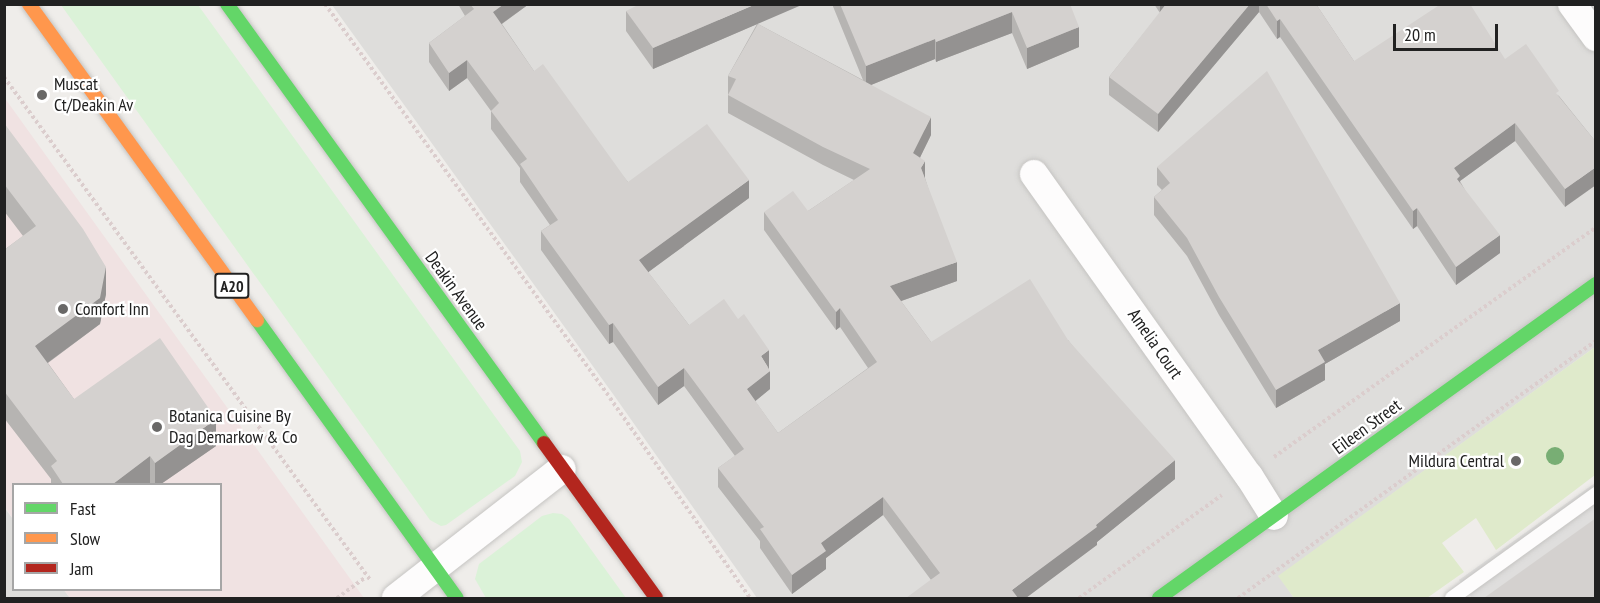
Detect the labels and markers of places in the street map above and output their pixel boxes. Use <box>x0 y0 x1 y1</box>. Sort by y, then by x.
place label: Muscat Ct/Deakin Av <box>54 74 134 116</box>
marker: Muscat Ct/Deakin Av <box>35 88 49 102</box>
place label: Comfort Inn <box>75 298 149 320</box>
marker: Comfort Inn <box>56 302 70 316</box>
place label: Botanica Cuisine By Dag Demarkow & Co <box>169 406 298 448</box>
marker: Botanica Cuisine By Dag Demarkow & Co <box>150 420 164 434</box>
place label: Mildura Central <box>1409 450 1504 472</box>
marker: Mildura Central <box>1509 454 1523 468</box>

